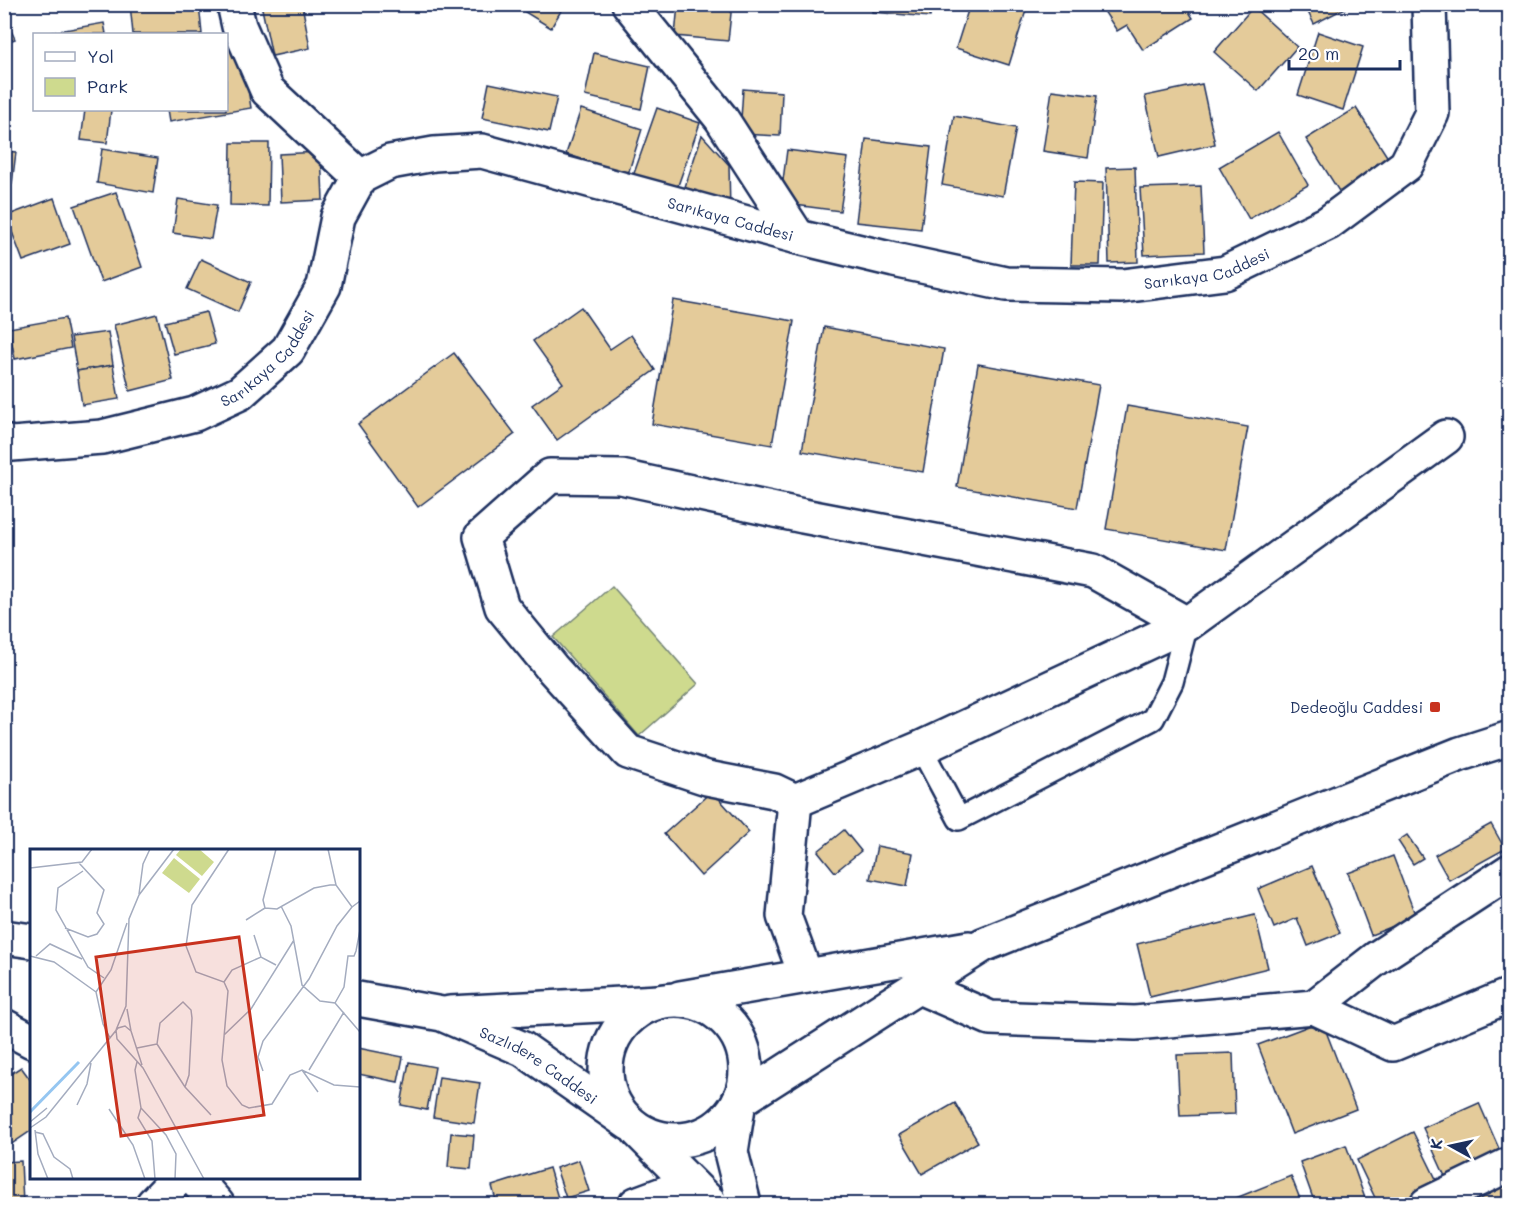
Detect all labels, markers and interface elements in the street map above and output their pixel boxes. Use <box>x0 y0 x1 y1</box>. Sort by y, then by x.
legend <box>33 33 228 111</box>
scale bar <box>1289 33 1400 71</box>
text: 20 m <box>1298 41 1339 65</box>
text: Yol <box>87 44 114 68</box>
text: Park <box>87 74 128 98</box>
street label: Sarıkaya Caddesi <box>665 192 796 245</box>
street label: Sarıkaya Caddesi <box>1143 243 1273 293</box>
street label: Sarıkaya Caddesi <box>217 306 318 411</box>
place label: Dedeoğlu Caddesi <box>1290 697 1423 717</box>
marker: Dedeoğlu Caddesi <box>1428 700 1442 714</box>
inset map <box>30 849 360 1179</box>
street label: Sazlıdere Caddesi <box>477 1021 602 1108</box>
north arrow <box>1421 1116 1481 1176</box>
text: K <box>1425 1137 1447 1151</box>

